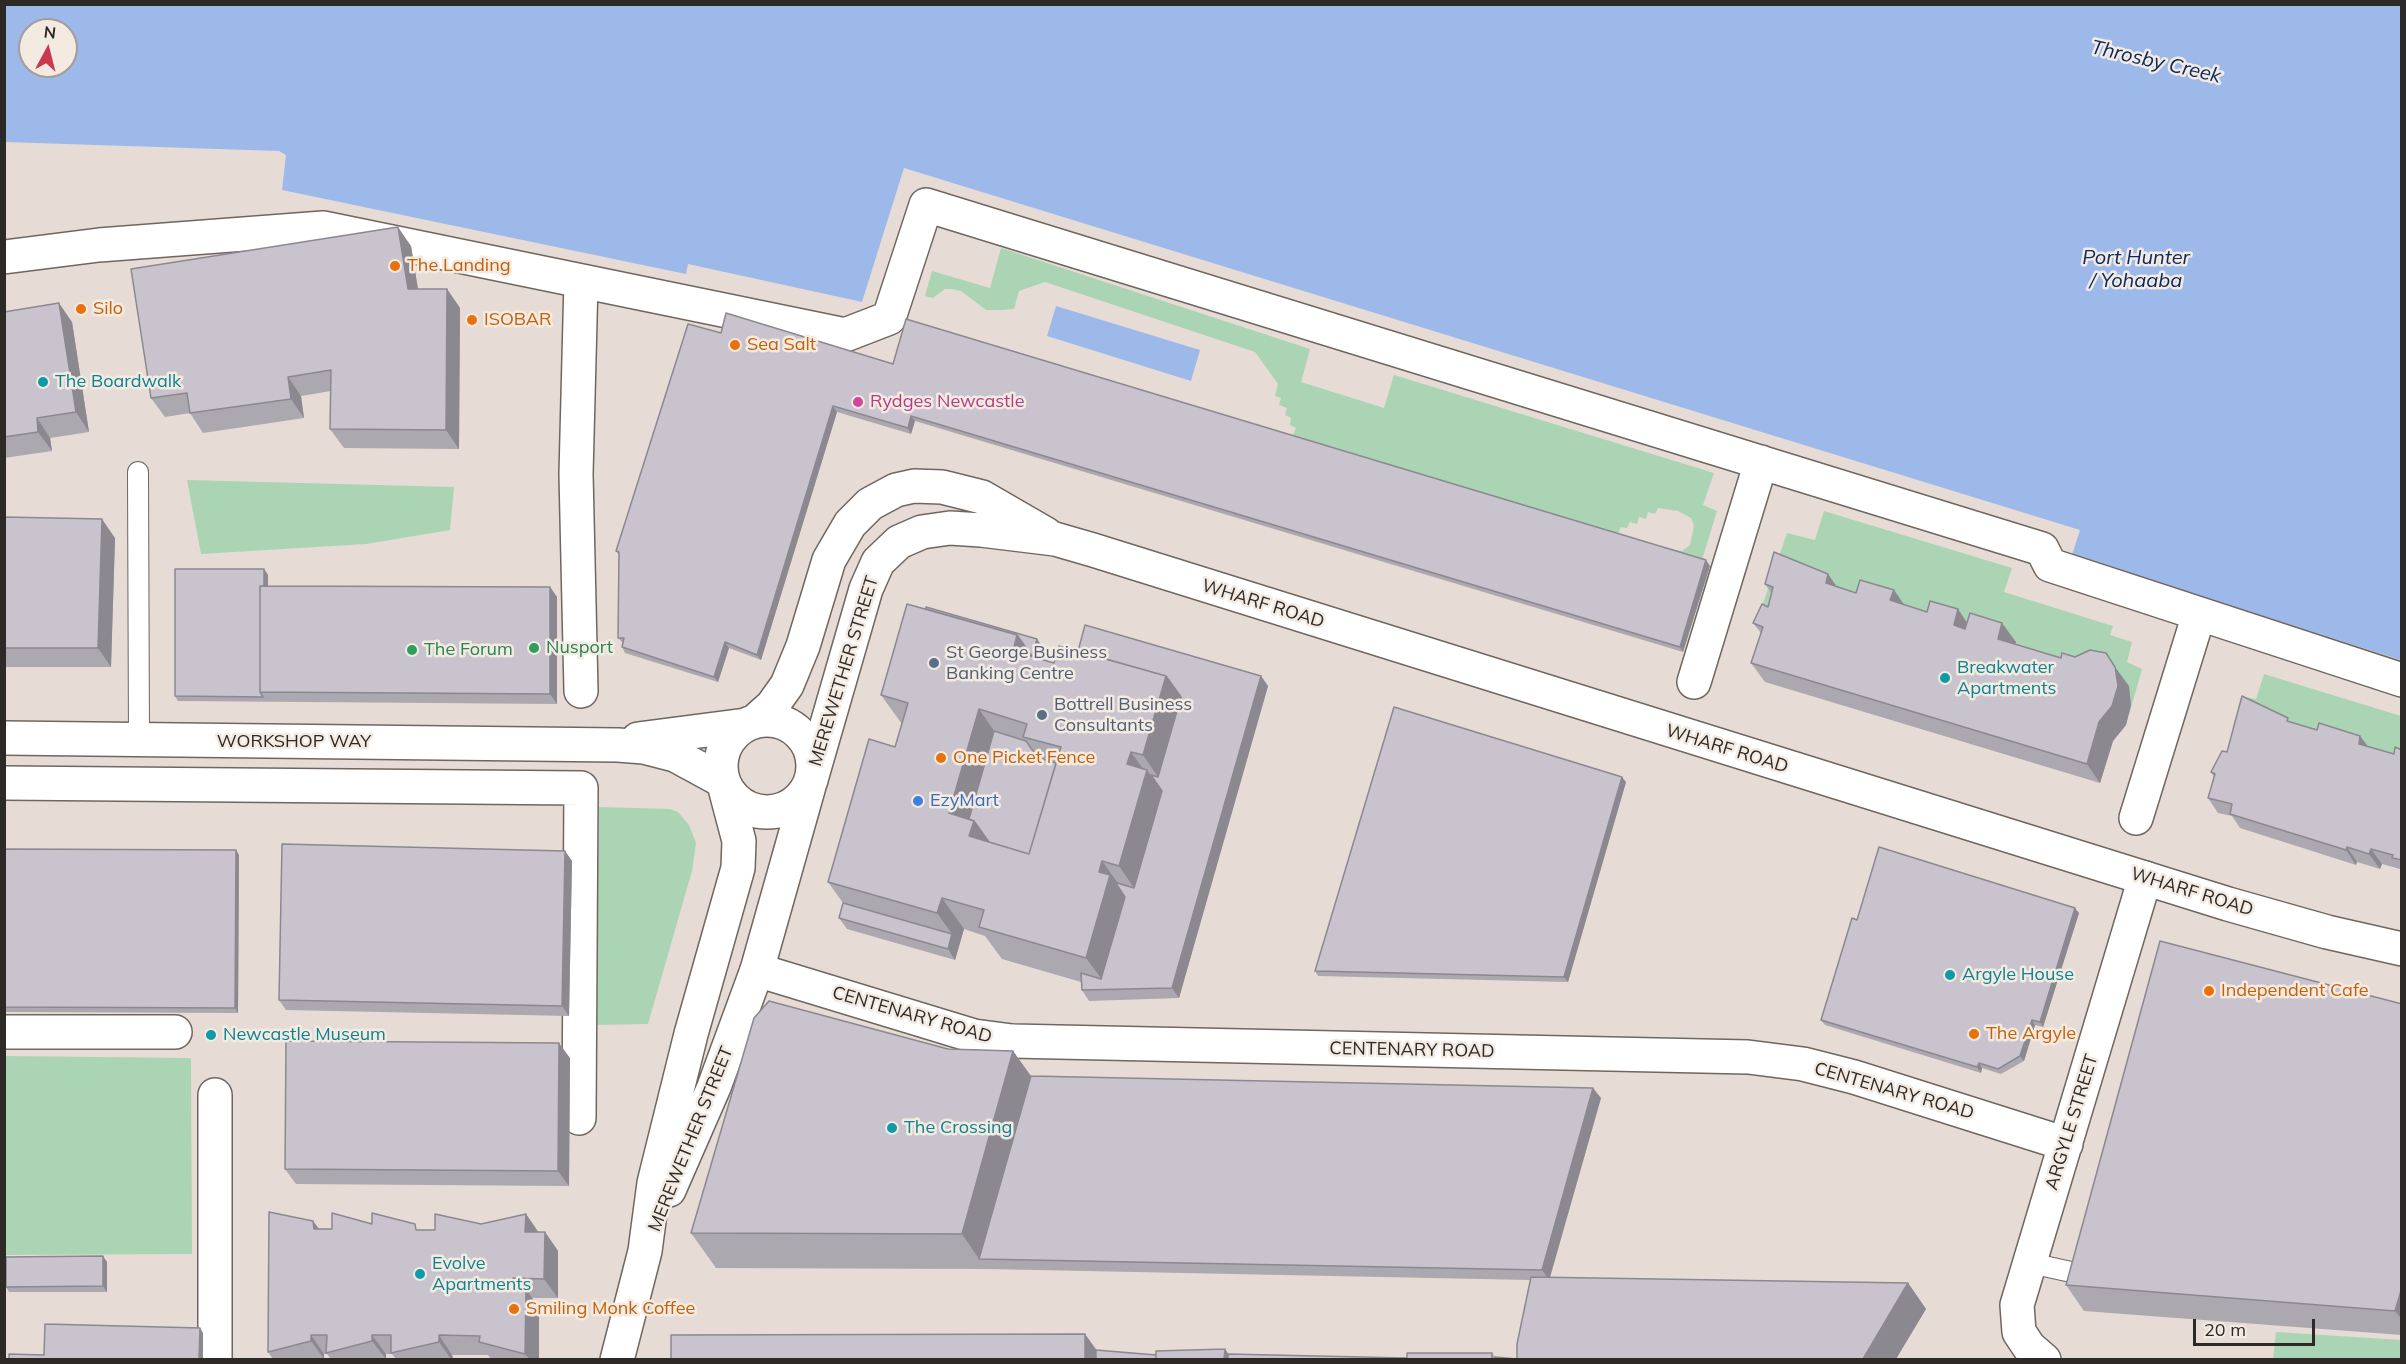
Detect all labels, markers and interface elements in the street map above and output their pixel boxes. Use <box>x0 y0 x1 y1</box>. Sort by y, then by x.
north arrow <box>18 18 78 78</box>
text: N <box>43 21 57 43</box>
water label: Throsby Creek <box>2089 35 2223 89</box>
water label: Port Hunter / Yohaaba <box>2082 246 2190 293</box>
place label: The Landing <box>407 255 511 277</box>
marker: The Landing <box>388 259 402 273</box>
place label: Silo <box>93 298 123 320</box>
marker: Silo <box>74 302 88 316</box>
place label: ISOBAR <box>484 309 552 331</box>
marker: ISOBAR <box>465 313 479 327</box>
place label: Sea Salt <box>747 334 816 356</box>
marker: Sea Salt <box>728 338 742 352</box>
place label: The Boardwalk <box>55 371 181 393</box>
marker: The Boardwalk <box>36 375 50 389</box>
place label: Rydges Newcastle <box>870 391 1024 413</box>
marker: Rydges Newcastle <box>851 395 865 409</box>
street label: MEREWETHER STREET <box>805 573 883 769</box>
street label: WHARF ROAD <box>1199 575 1327 633</box>
place label: Nusport <box>546 637 613 659</box>
place label: The Forum <box>424 639 513 661</box>
marker: Nusport <box>527 641 541 655</box>
place label: St George Business Banking Centre <box>946 642 1107 684</box>
marker: The Forum <box>405 643 419 657</box>
marker: St George Business Banking Centre <box>927 656 941 670</box>
place label: Breakwater Apartments <box>1957 657 2057 700</box>
marker: Breakwater Apartments <box>1938 671 1952 685</box>
place label: Bottrell Business Consultants <box>1054 694 1192 736</box>
marker: Bottrell Business Consultants <box>1035 708 1049 722</box>
street label: WHARF ROAD <box>1663 720 1791 778</box>
street label: WORKSHOP WAY <box>217 731 371 753</box>
place label: One Picket Fence <box>953 747 1095 769</box>
marker: One Picket Fence <box>934 751 948 765</box>
place label: EzyMart <box>930 790 999 812</box>
marker: EzyMart <box>911 794 925 808</box>
street label: WHARF ROAD <box>2128 863 2256 921</box>
place label: Argyle House <box>1962 964 2074 986</box>
marker: Argyle House <box>1943 968 1957 982</box>
place label: Independent Cafe <box>2221 980 2369 1002</box>
street label: CENTENARY ROAD <box>830 982 994 1048</box>
marker: Independent Cafe <box>2202 984 2216 998</box>
place label: The Argyle <box>1986 1023 2076 1045</box>
place label: Newcastle Museum <box>223 1024 386 1046</box>
marker: The Argyle <box>1967 1027 1981 1041</box>
marker: Newcastle Museum <box>204 1028 218 1042</box>
street label: CENTENARY ROAD <box>1329 1038 1495 1062</box>
street label: MEREWETHER STREET <box>644 1043 738 1235</box>
street label: ARGYLE STREET <box>2041 1052 2103 1192</box>
street label: CENTENARY ROAD <box>1812 1058 1976 1124</box>
place label: The Crossing <box>904 1117 1012 1139</box>
marker: The Crossing <box>885 1121 899 1135</box>
place label: Evolve Apartments <box>432 1253 532 1296</box>
marker: Evolve Apartments <box>413 1267 427 1281</box>
place label: Smiling Monk Coffee <box>526 1298 695 1320</box>
marker: Smiling Monk Coffee <box>507 1302 521 1316</box>
scale bar <box>2196 1307 2318 1345</box>
text: 20 m <box>2204 1318 2246 1341</box>

